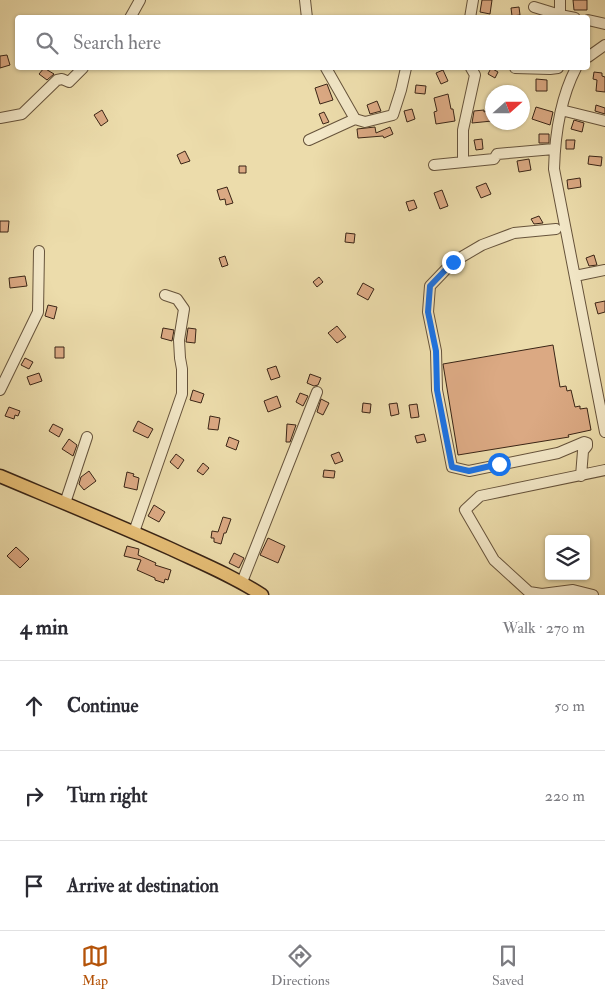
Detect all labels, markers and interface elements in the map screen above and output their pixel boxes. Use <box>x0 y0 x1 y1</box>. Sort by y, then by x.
search box <box>15 15 590 70</box>
icon: search <box>33 29 61 57</box>
text: Search here <box>73 31 161 55</box>
north arrow <box>485 85 530 130</box>
route end <box>442 251 465 274</box>
route start <box>488 453 511 476</box>
map controls <box>545 535 590 580</box>
button: layers <box>545 535 590 580</box>
text: 4 min <box>20 614 68 641</box>
text: Walk · 270 m <box>503 618 585 638</box>
icon: ahead <box>20 692 48 720</box>
text: Continue <box>67 694 138 718</box>
text: 50 m <box>554 696 585 716</box>
icon: right <box>20 782 48 810</box>
text: Turn right <box>67 784 147 808</box>
text: 220 m <box>545 786 585 806</box>
icon: arrive <box>20 872 48 900</box>
text: Arrive at destination <box>67 874 219 898</box>
tab: Map <box>81 942 109 989</box>
tab: Directions <box>271 942 330 989</box>
tab: Saved <box>492 942 524 989</box>

